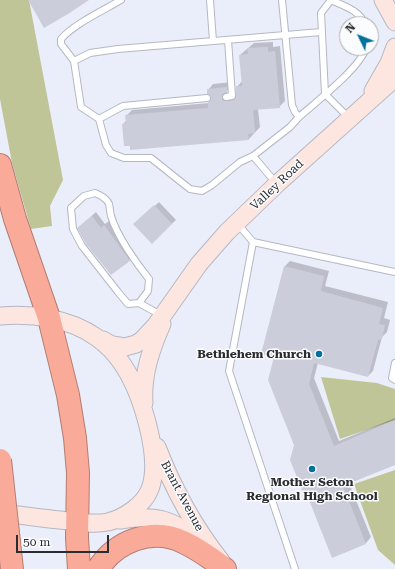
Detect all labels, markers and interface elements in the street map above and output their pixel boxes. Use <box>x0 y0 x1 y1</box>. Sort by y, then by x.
north arrow <box>339 16 379 56</box>
text: N <box>343 21 358 36</box>
street label: Valley Road <box>247 157 307 213</box>
place label: Bethlehem Church <box>197 347 311 361</box>
marker: Bethlehem Church <box>314 349 324 359</box>
street label: Brant Avenue <box>157 458 207 534</box>
marker: Mother Seton Regional High School <box>307 464 317 474</box>
place label: Mother Seton Regional High School <box>246 475 378 503</box>
scale bar <box>18 527 111 553</box>
text: 50 m <box>23 535 50 549</box>

